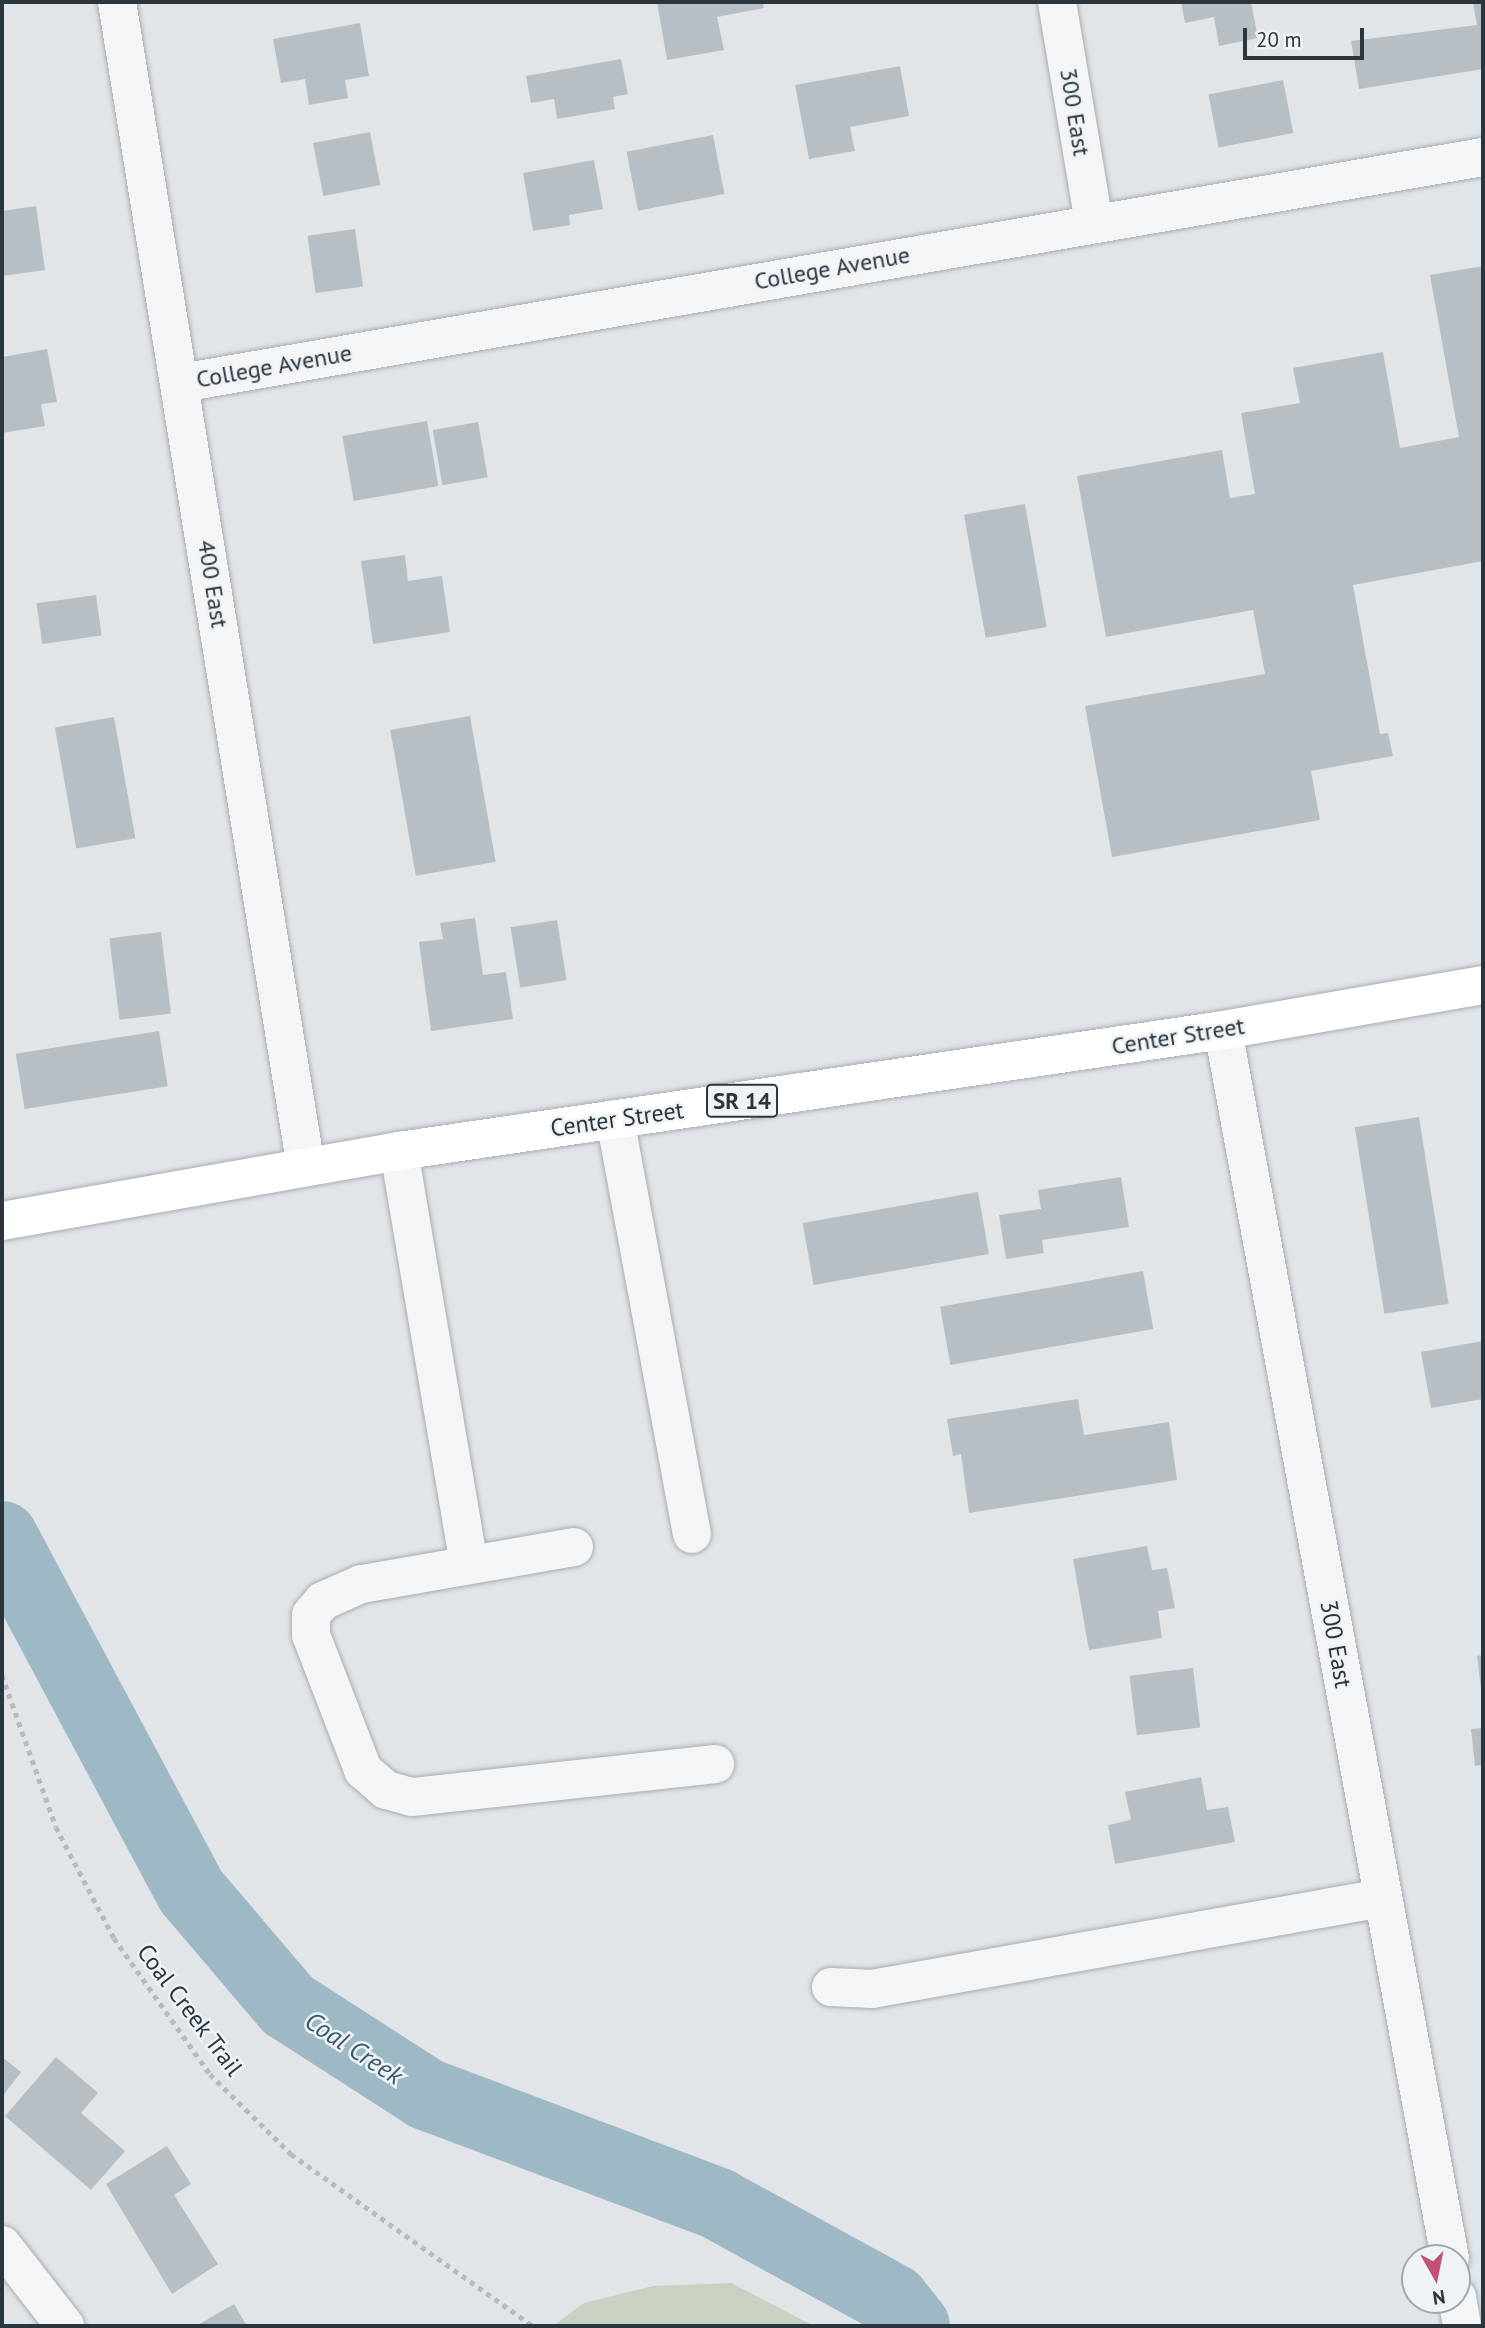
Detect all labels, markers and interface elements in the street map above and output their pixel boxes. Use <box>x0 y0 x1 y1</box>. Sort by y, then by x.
scale bar <box>1247 14 1368 58</box>
text: 20 m <box>1256 26 1302 53</box>
street label: 300 East <box>1054 66 1096 158</box>
street label: College Avenue <box>752 240 912 296</box>
street label: College Avenue <box>194 338 354 394</box>
street label: 400 East <box>192 538 234 630</box>
street label: Center Street <box>1110 1011 1246 1061</box>
road number: SR 14 <box>705 1082 779 1120</box>
street label: Center Street <box>549 1095 685 1143</box>
street label: 300 East <box>1314 1598 1358 1690</box>
street label: Coal Creek Trail <box>131 1938 249 2082</box>
water label: Coal Creek <box>299 2005 409 2091</box>
north arrow <box>1401 2244 1471 2314</box>
text: N <box>1431 2285 1447 2311</box>

